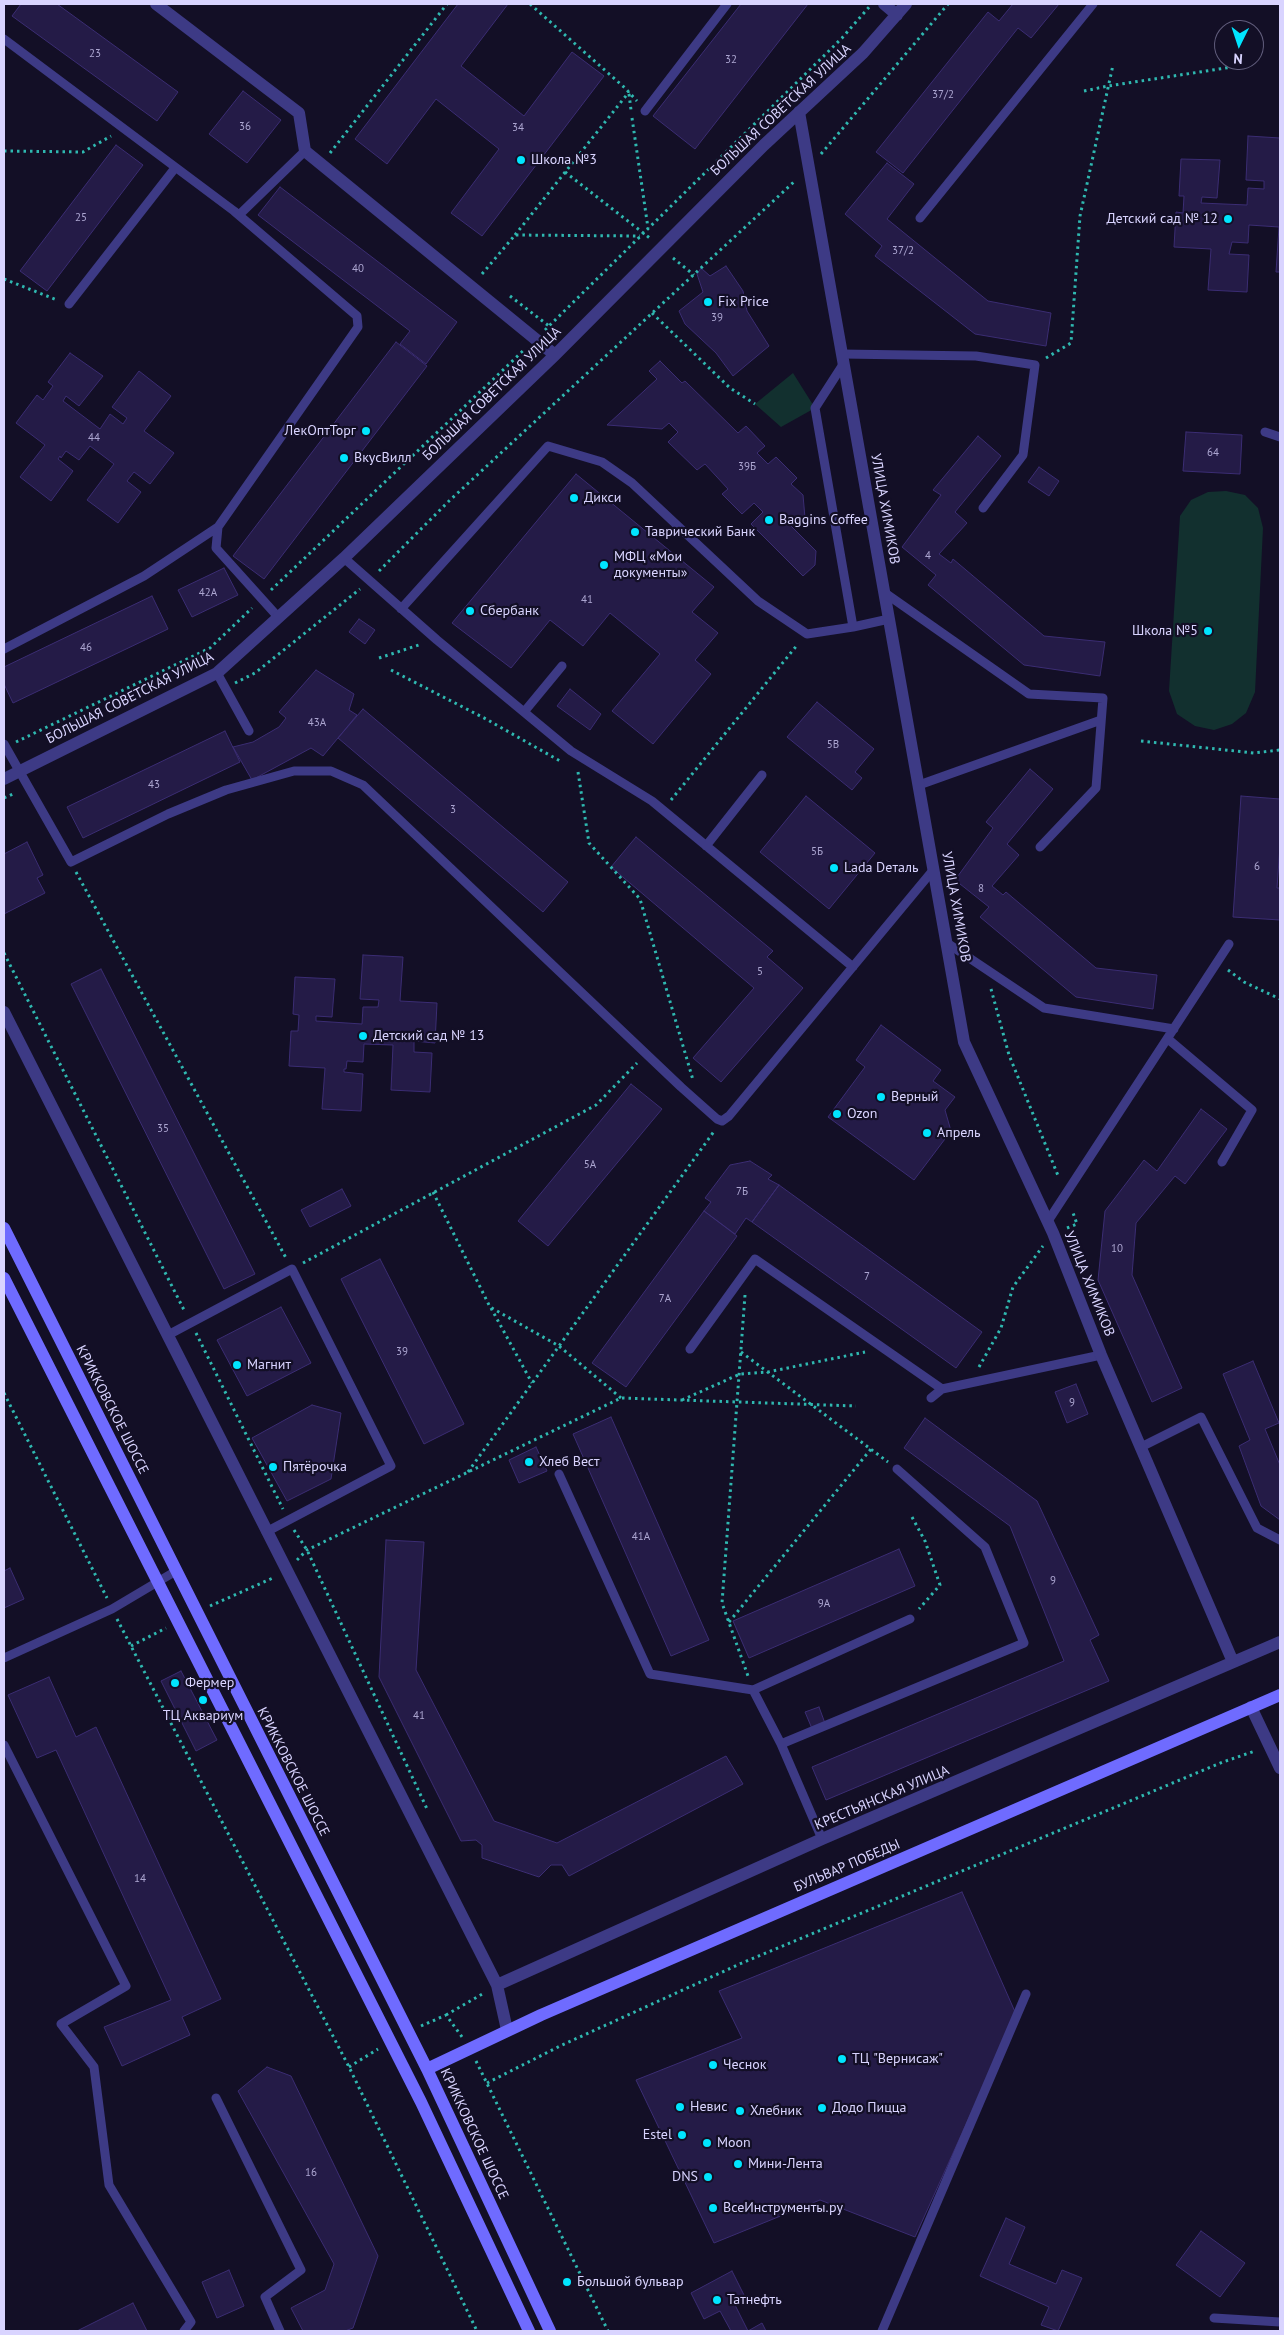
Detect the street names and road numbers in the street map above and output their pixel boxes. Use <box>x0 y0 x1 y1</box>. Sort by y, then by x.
street label: БОЛЬШАЯ СОВЕТСКАЯ УЛИЦА <box>707 41 855 179</box>
street label: БОЛЬШАЯ СОВЕТСКАЯ УЛИЦА <box>419 323 565 465</box>
street label: УЛИЦА ХИМИКОВ <box>867 452 903 566</box>
street label: БОЛЬШАЯ СОВЕТСКАЯ УЛИЦА <box>43 648 217 748</box>
street label: УЛИЦА ХИМИКОВ <box>938 850 974 964</box>
street label: УЛИЦА ХИМИКОВ <box>1060 1229 1118 1339</box>
street label: КРИККОВСКОЕ ШОССЕ <box>72 1343 152 1477</box>
street label: КРИККОВСКОЕ ШОССЕ <box>253 1705 333 1839</box>
street label: КРЕСТЬЯНСКАЯ УЛИЦА <box>812 1762 952 1834</box>
street label: БУЛЬВАР ПОБЕДЫ <box>791 1836 903 1896</box>
street label: КРИККОВСКОЕ ШОССЕ <box>436 2066 512 2202</box>

